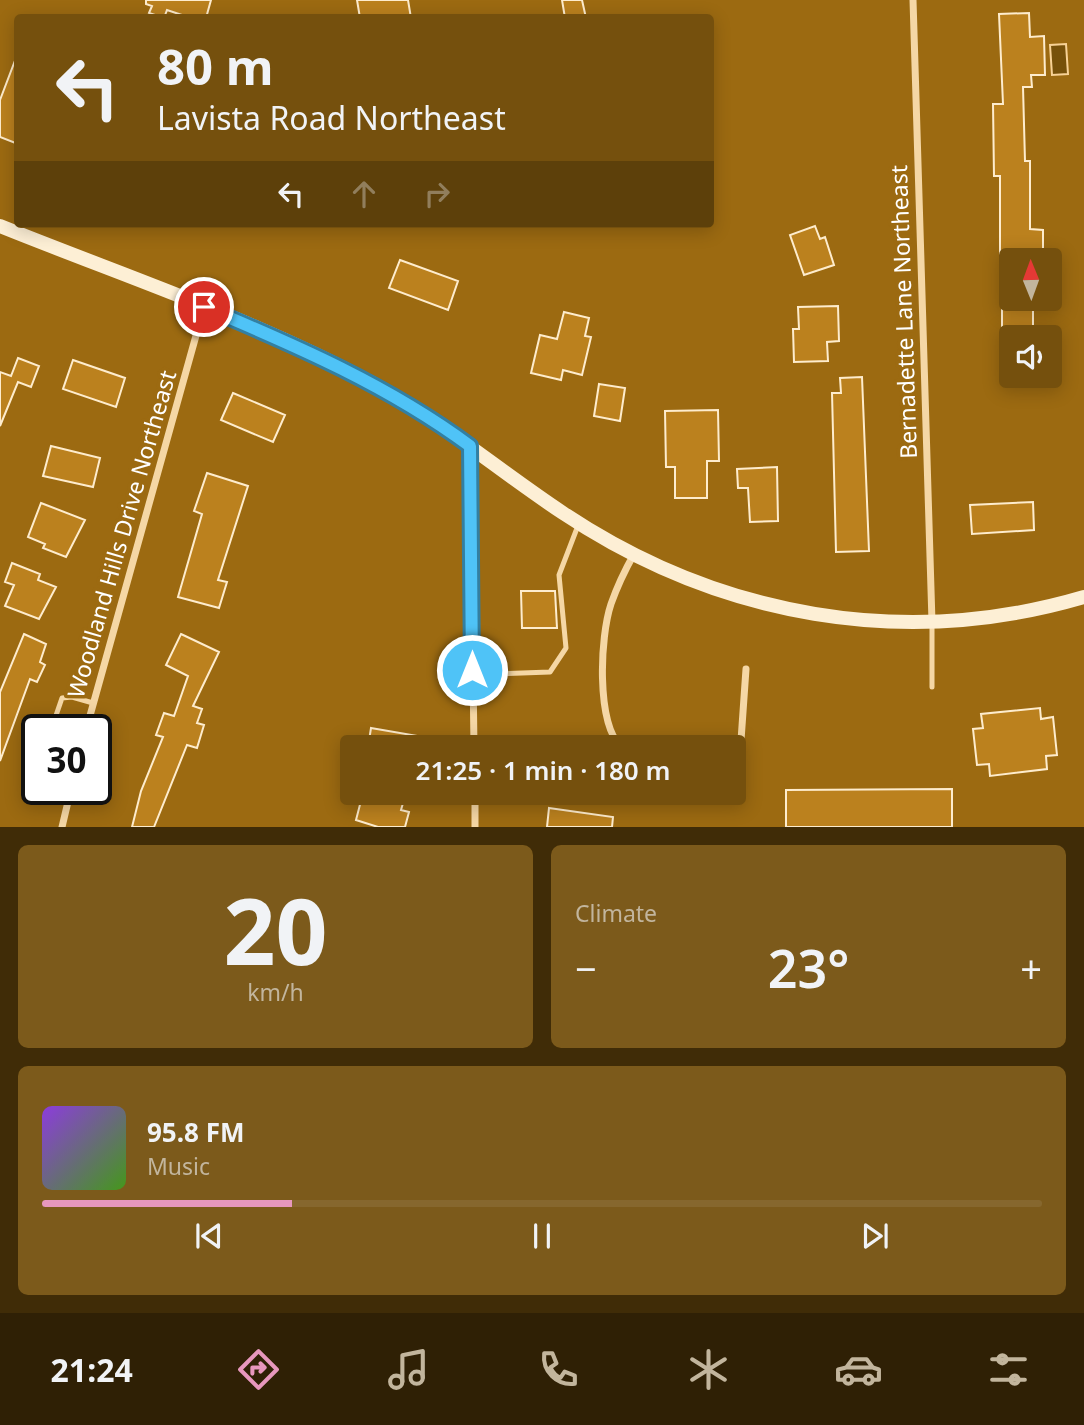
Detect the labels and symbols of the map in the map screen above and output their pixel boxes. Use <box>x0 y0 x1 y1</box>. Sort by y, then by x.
street label: Bernadette Lane Northeast <box>882 165 924 459</box>
north arrow <box>999 248 1062 312</box>
pin <box>174 277 234 337</box>
street label: Woodland Hills Drive Northeast <box>59 366 183 702</box>
position arrow <box>435 633 509 707</box>
speed limit sign: 30 <box>21 714 112 805</box>

